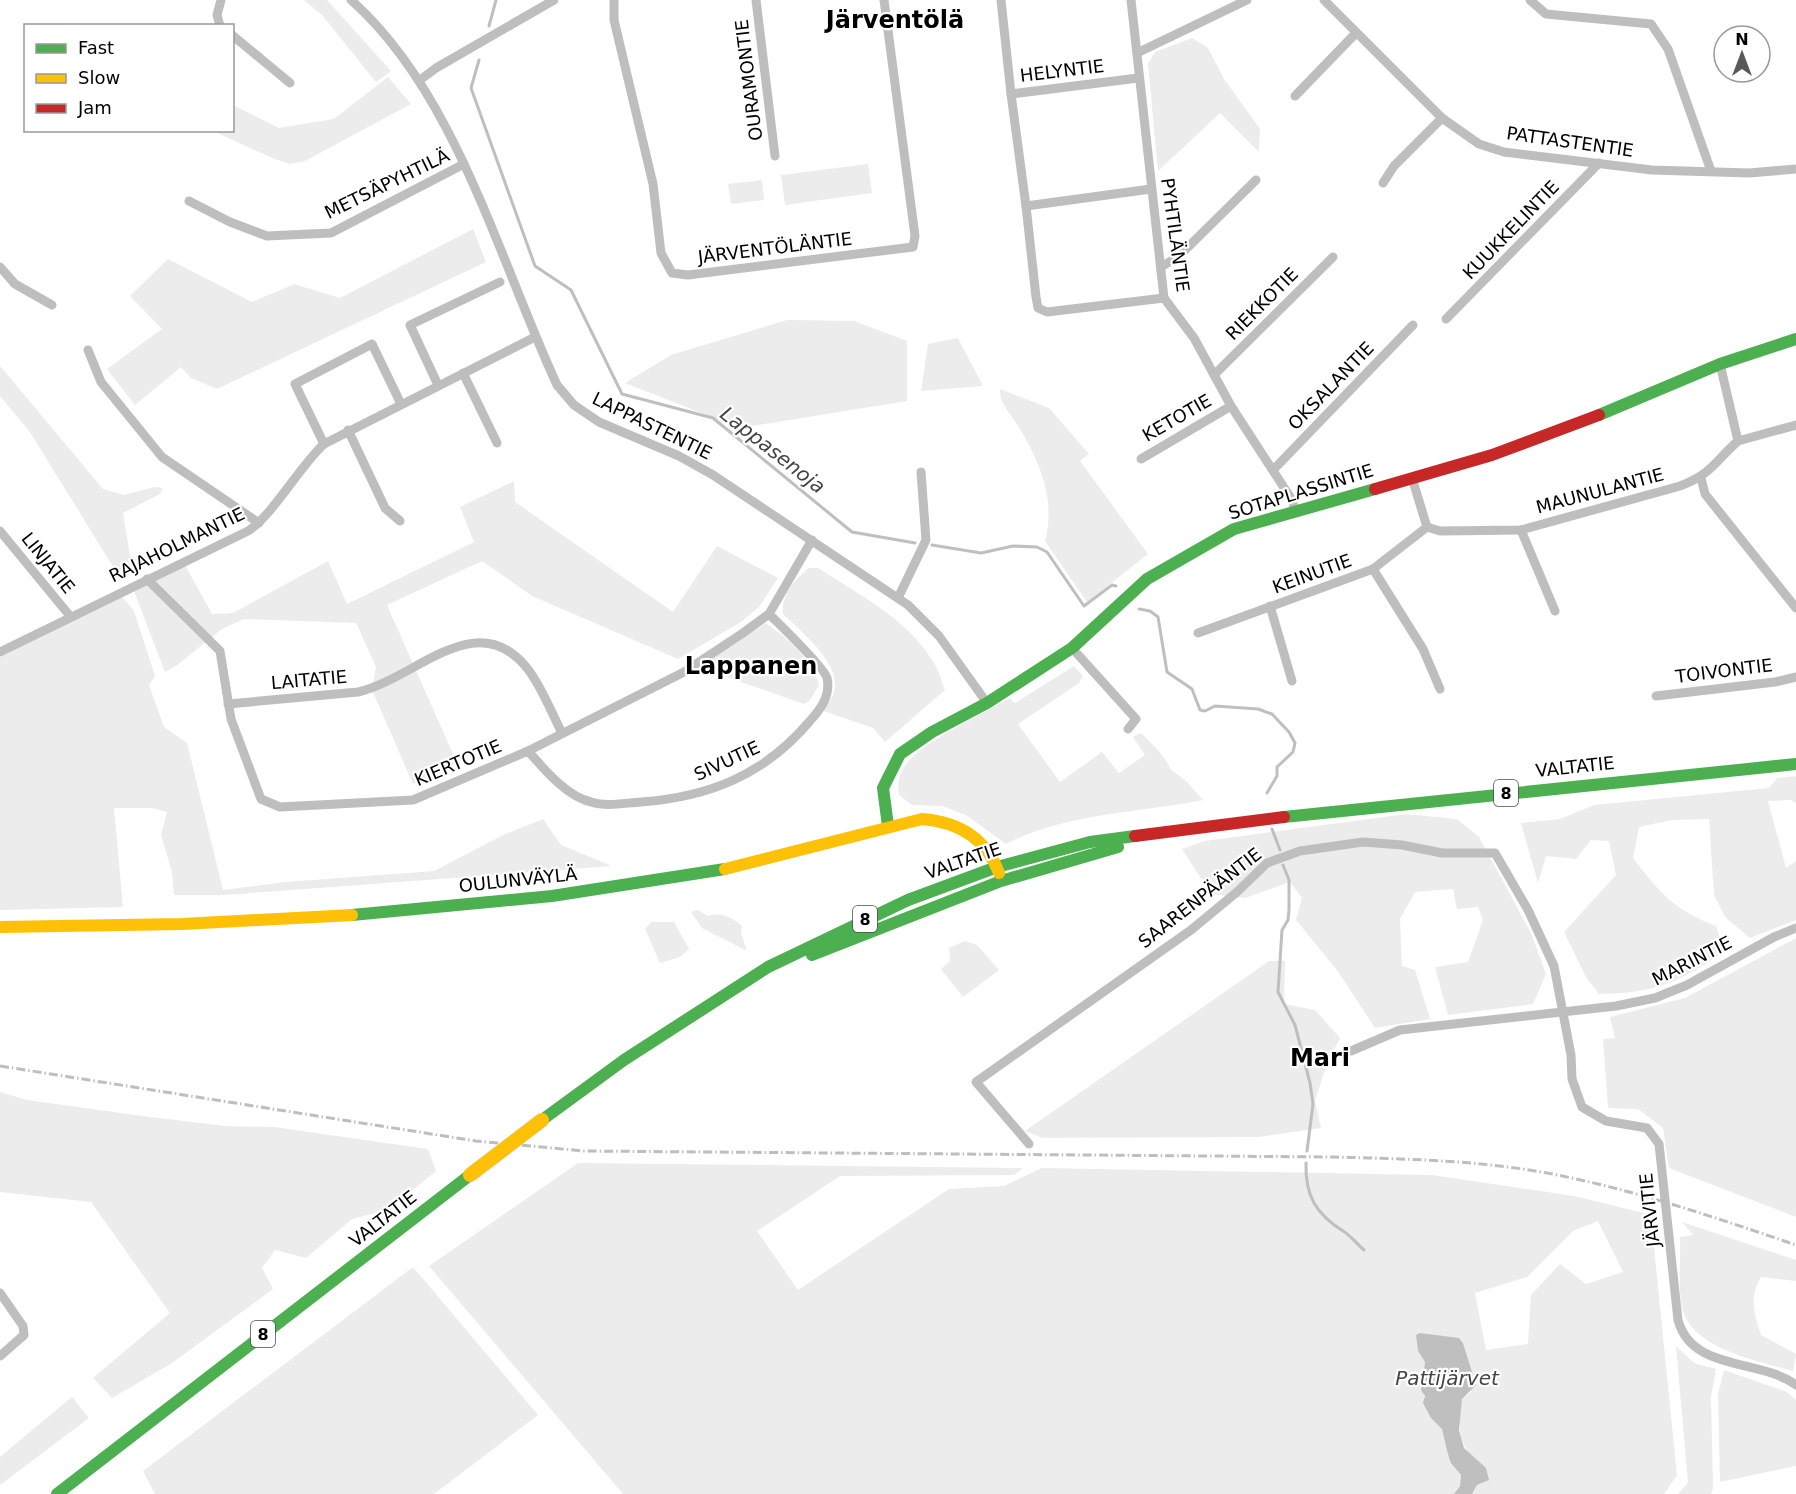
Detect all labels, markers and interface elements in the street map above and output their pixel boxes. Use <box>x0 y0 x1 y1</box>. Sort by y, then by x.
district label: Järventölä <box>824 6 964 34</box>
street label: OURAMONTIE <box>731 18 766 142</box>
legend <box>24 24 234 132</box>
north arrow <box>1712 24 1772 84</box>
text: N <box>1735 30 1749 49</box>
text: Fast <box>78 37 114 58</box>
street label: HELYNTIE <box>1019 55 1105 86</box>
text: Slow <box>78 67 120 88</box>
text: Jam <box>77 97 112 118</box>
street label: PATTASTENTIE <box>1505 122 1635 161</box>
street label: METSÄPYHTILÄ <box>321 144 453 223</box>
street label: PYHTILÄNTIE <box>1157 176 1194 293</box>
street label: KUUKKELINTIE <box>1458 176 1563 283</box>
street label: JÄRVENTÖLÄNTIE <box>696 228 853 267</box>
street label: RIEKKOTIE <box>1221 263 1302 344</box>
street label: OKSALANTIE <box>1284 337 1378 434</box>
street label: LAPPASTENTIE <box>589 387 715 464</box>
street label: KETOTIE <box>1139 389 1215 446</box>
water label: Lappasenoja <box>716 402 830 498</box>
street label: SOTAPLASSINTIE <box>1226 459 1376 524</box>
street label: MAUNULANTIE <box>1534 463 1666 518</box>
street label: RAJAHOLMANTIE <box>106 503 248 586</box>
street label: LINJATIE <box>17 528 79 597</box>
street label: KEINUTIE <box>1269 550 1354 598</box>
district label: Lappanen <box>685 652 817 680</box>
street label: TOIVONTIE <box>1673 654 1774 687</box>
street label: LAITATIE <box>270 666 348 693</box>
street label: KIERTOTIE <box>411 735 504 790</box>
street label: SIVUTIE <box>691 736 763 785</box>
street label: VALTATIE <box>1534 752 1615 781</box>
road number: 8 <box>1494 780 1518 806</box>
street label: VALTATIE <box>922 838 1004 883</box>
street label: SAARENPÄÄNTIE <box>1134 843 1265 952</box>
street label: OULUNVÄYLÄ <box>458 863 579 896</box>
road number: 8 <box>853 906 877 932</box>
street label: MARINTIE <box>1648 931 1735 990</box>
district label: Mari <box>1290 1044 1350 1072</box>
street label: JÄRVITIE <box>1635 1172 1664 1249</box>
street label: VALTATIE <box>345 1186 420 1251</box>
road number: 8 <box>251 1321 275 1347</box>
water label: Pattijärvet <box>1395 1366 1500 1390</box>

